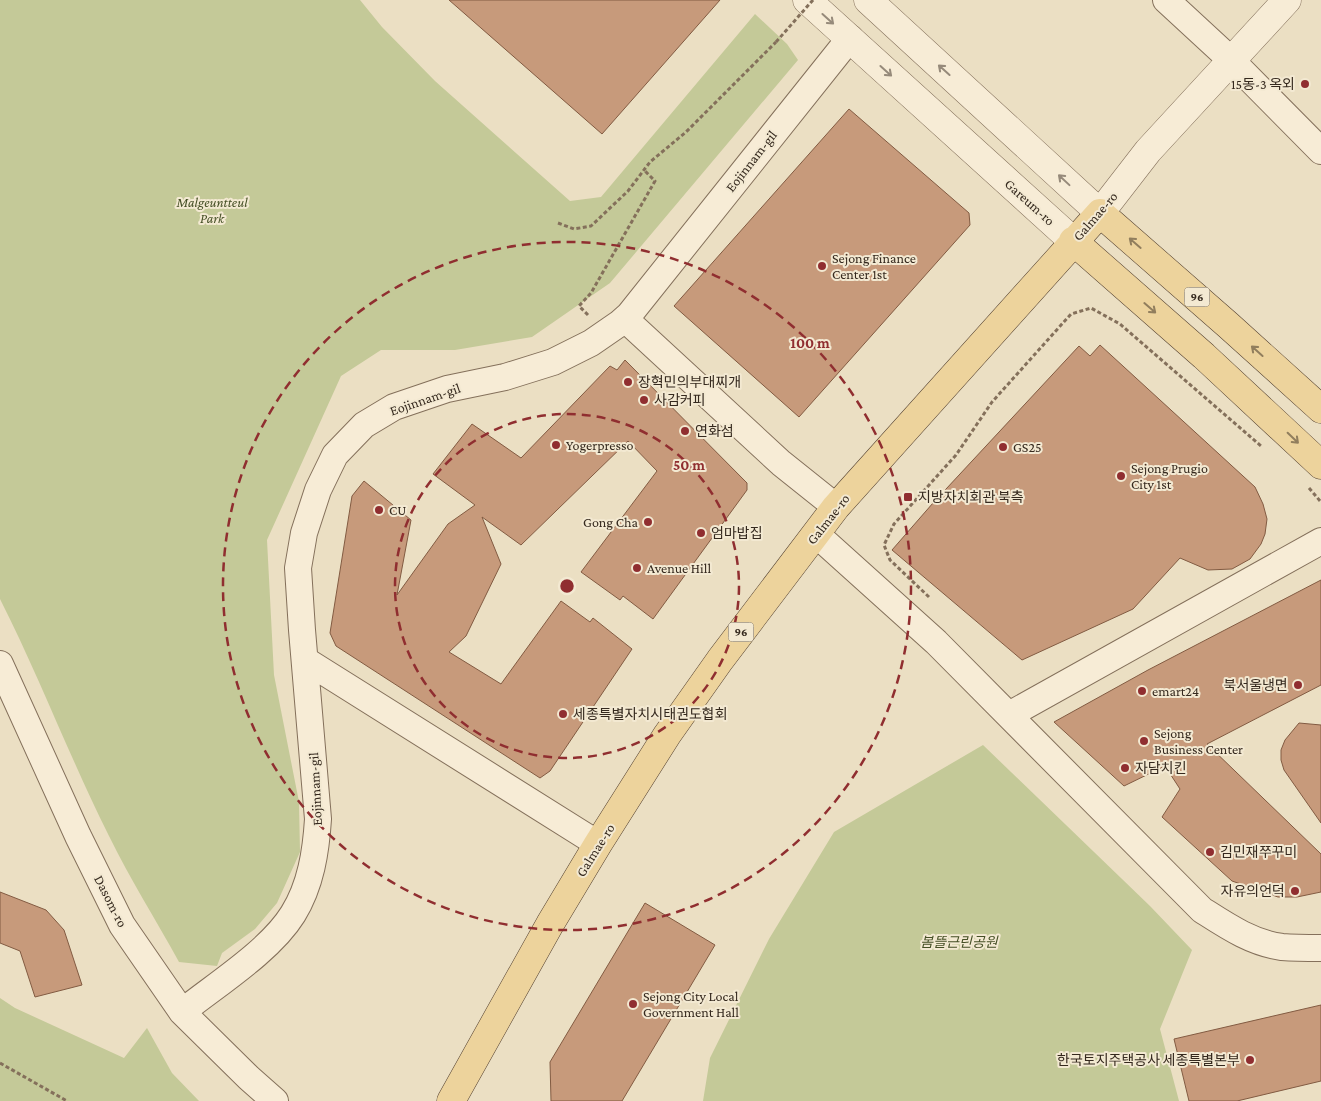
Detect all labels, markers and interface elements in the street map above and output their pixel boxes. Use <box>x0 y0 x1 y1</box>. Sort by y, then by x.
one-way arrow <box>822 13 835 25</box>
one-way arrow <box>937 64 950 76</box>
one-way arrow <box>880 65 892 77</box>
place label: 15동-3 옥외 <box>1231 76 1295 92</box>
marker: 15동-3 옥외 <box>1299 78 1311 90</box>
street label: Eojinnam-gil <box>722 127 781 196</box>
one-way arrow <box>1057 174 1070 186</box>
street label: Gareum-ro <box>1002 175 1058 229</box>
street label: Galmae-ro <box>1069 188 1121 244</box>
park label: Malgeuntteul Park <box>175 194 248 226</box>
one-way arrow <box>1129 238 1142 249</box>
place label: Sejong Finance Center 1st <box>832 250 916 282</box>
marker: Sejong Finance Center 1st <box>816 260 828 272</box>
road number: 96 <box>1184 288 1210 306</box>
one-way arrow <box>1143 302 1156 313</box>
text: 100 m <box>790 335 830 351</box>
one-way arrow <box>1250 345 1263 357</box>
place label: 장혁민의부대찌개 <box>638 374 741 390</box>
marker: 장혁민의부대찌개 <box>622 376 634 388</box>
street label: Eojinnam-gil <box>388 379 463 419</box>
place label: 사감커피 <box>654 392 706 408</box>
marker: 사감커피 <box>638 394 650 406</box>
place label: 연화섬 <box>695 423 734 439</box>
marker: 연화섬 <box>679 425 691 437</box>
one-way arrow <box>1287 432 1299 444</box>
place label: Yogerpresso <box>566 437 633 453</box>
marker: Yogerpresso <box>550 439 562 451</box>
place label: GS25 <box>1013 439 1042 455</box>
marker: GS25 <box>997 441 1009 453</box>
text: 50 m <box>673 457 705 473</box>
place label: Sejong Prugio City 1st <box>1131 460 1208 492</box>
marker: Sejong Prugio City 1st <box>1115 470 1127 482</box>
place label: 지방자치회관 북측 <box>918 489 1024 505</box>
street label: Galmae-ro <box>803 490 853 547</box>
marker: 지방자치회관 북측 <box>902 491 914 503</box>
place label: CU <box>389 502 406 518</box>
marker: CU <box>373 504 385 516</box>
place label: Gong Cha <box>583 514 639 530</box>
marker: Gong Cha <box>642 516 654 528</box>
place label: 엄마밥집 <box>711 525 763 541</box>
marker: 엄마밥집 <box>695 527 707 539</box>
place label: Avenue Hill <box>647 560 711 576</box>
marker: Avenue Hill <box>631 562 643 574</box>
centre of rings <box>558 577 576 595</box>
road number: 96 <box>728 622 754 642</box>
place label: 북서울냉면 <box>1224 677 1288 693</box>
marker: 북서울냉면 <box>1292 679 1304 691</box>
place label: emart24 <box>1152 683 1199 699</box>
marker: emart24 <box>1136 685 1148 697</box>
place label: 세종특별자치시태권도협회 <box>573 706 728 722</box>
marker: 세종특별자치시태권도협회 <box>557 708 569 720</box>
place label: Sejong Business Center <box>1154 725 1243 757</box>
marker: Sejong Business Center <box>1138 735 1150 747</box>
street label: Eojinnam-gil <box>305 751 326 826</box>
place label: 자담치킨 <box>1135 760 1187 776</box>
marker: 자담치킨 <box>1119 762 1131 774</box>
street label: Galmae-ro <box>572 820 618 880</box>
place label: 김민재쭈꾸미 <box>1220 844 1297 860</box>
marker: 김민재쭈꾸미 <box>1204 846 1216 858</box>
street label: Dasom-ro <box>91 872 131 930</box>
place label: 자유의언덕 <box>1221 883 1285 899</box>
marker: 자유의언덕 <box>1289 885 1301 897</box>
park label: 봄뜰근린공원 <box>920 934 999 950</box>
place label: Sejong City Local Government Hall <box>643 988 739 1020</box>
marker: Sejong City Local Government Hall <box>627 998 639 1010</box>
place label: 한국토지주택공사 세종특별본부 <box>1057 1052 1240 1068</box>
marker: 한국토지주택공사 세종특별본부 <box>1244 1054 1256 1066</box>

